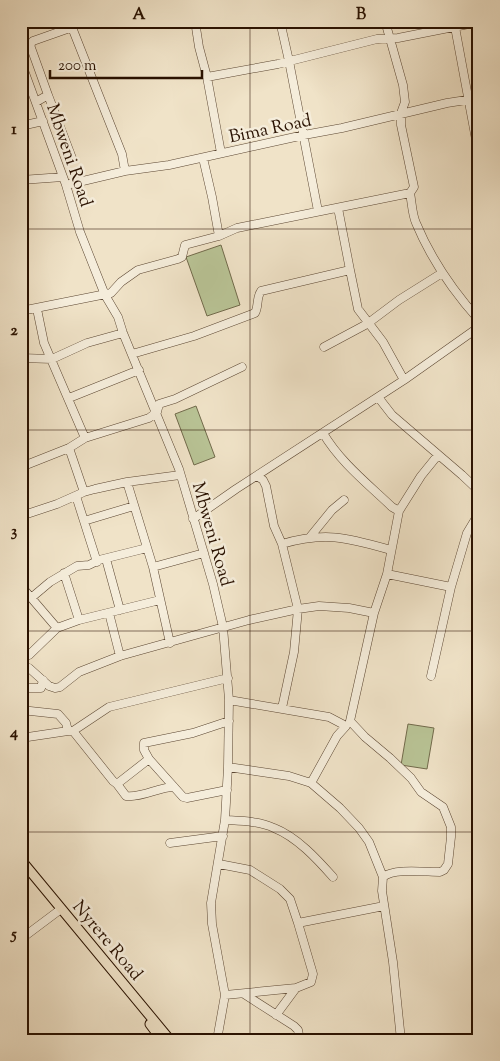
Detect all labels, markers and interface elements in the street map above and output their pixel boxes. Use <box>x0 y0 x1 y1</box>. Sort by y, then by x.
text: A <box>133 4 146 27</box>
text: B <box>356 4 366 27</box>
scale bar <box>50 48 202 80</box>
text: 200 m <box>58 56 97 77</box>
street label: Mbweni Road <box>38 101 98 211</box>
street label: Bima Road <box>227 109 314 151</box>
text: 1 <box>11 119 17 142</box>
text: 2 <box>10 320 18 343</box>
street label: Mbweni Road <box>184 479 238 590</box>
text: 3 <box>11 521 18 544</box>
text: 4 <box>9 722 18 745</box>
street label: Nyrere Road <box>65 895 148 987</box>
text: 5 <box>9 924 17 947</box>

